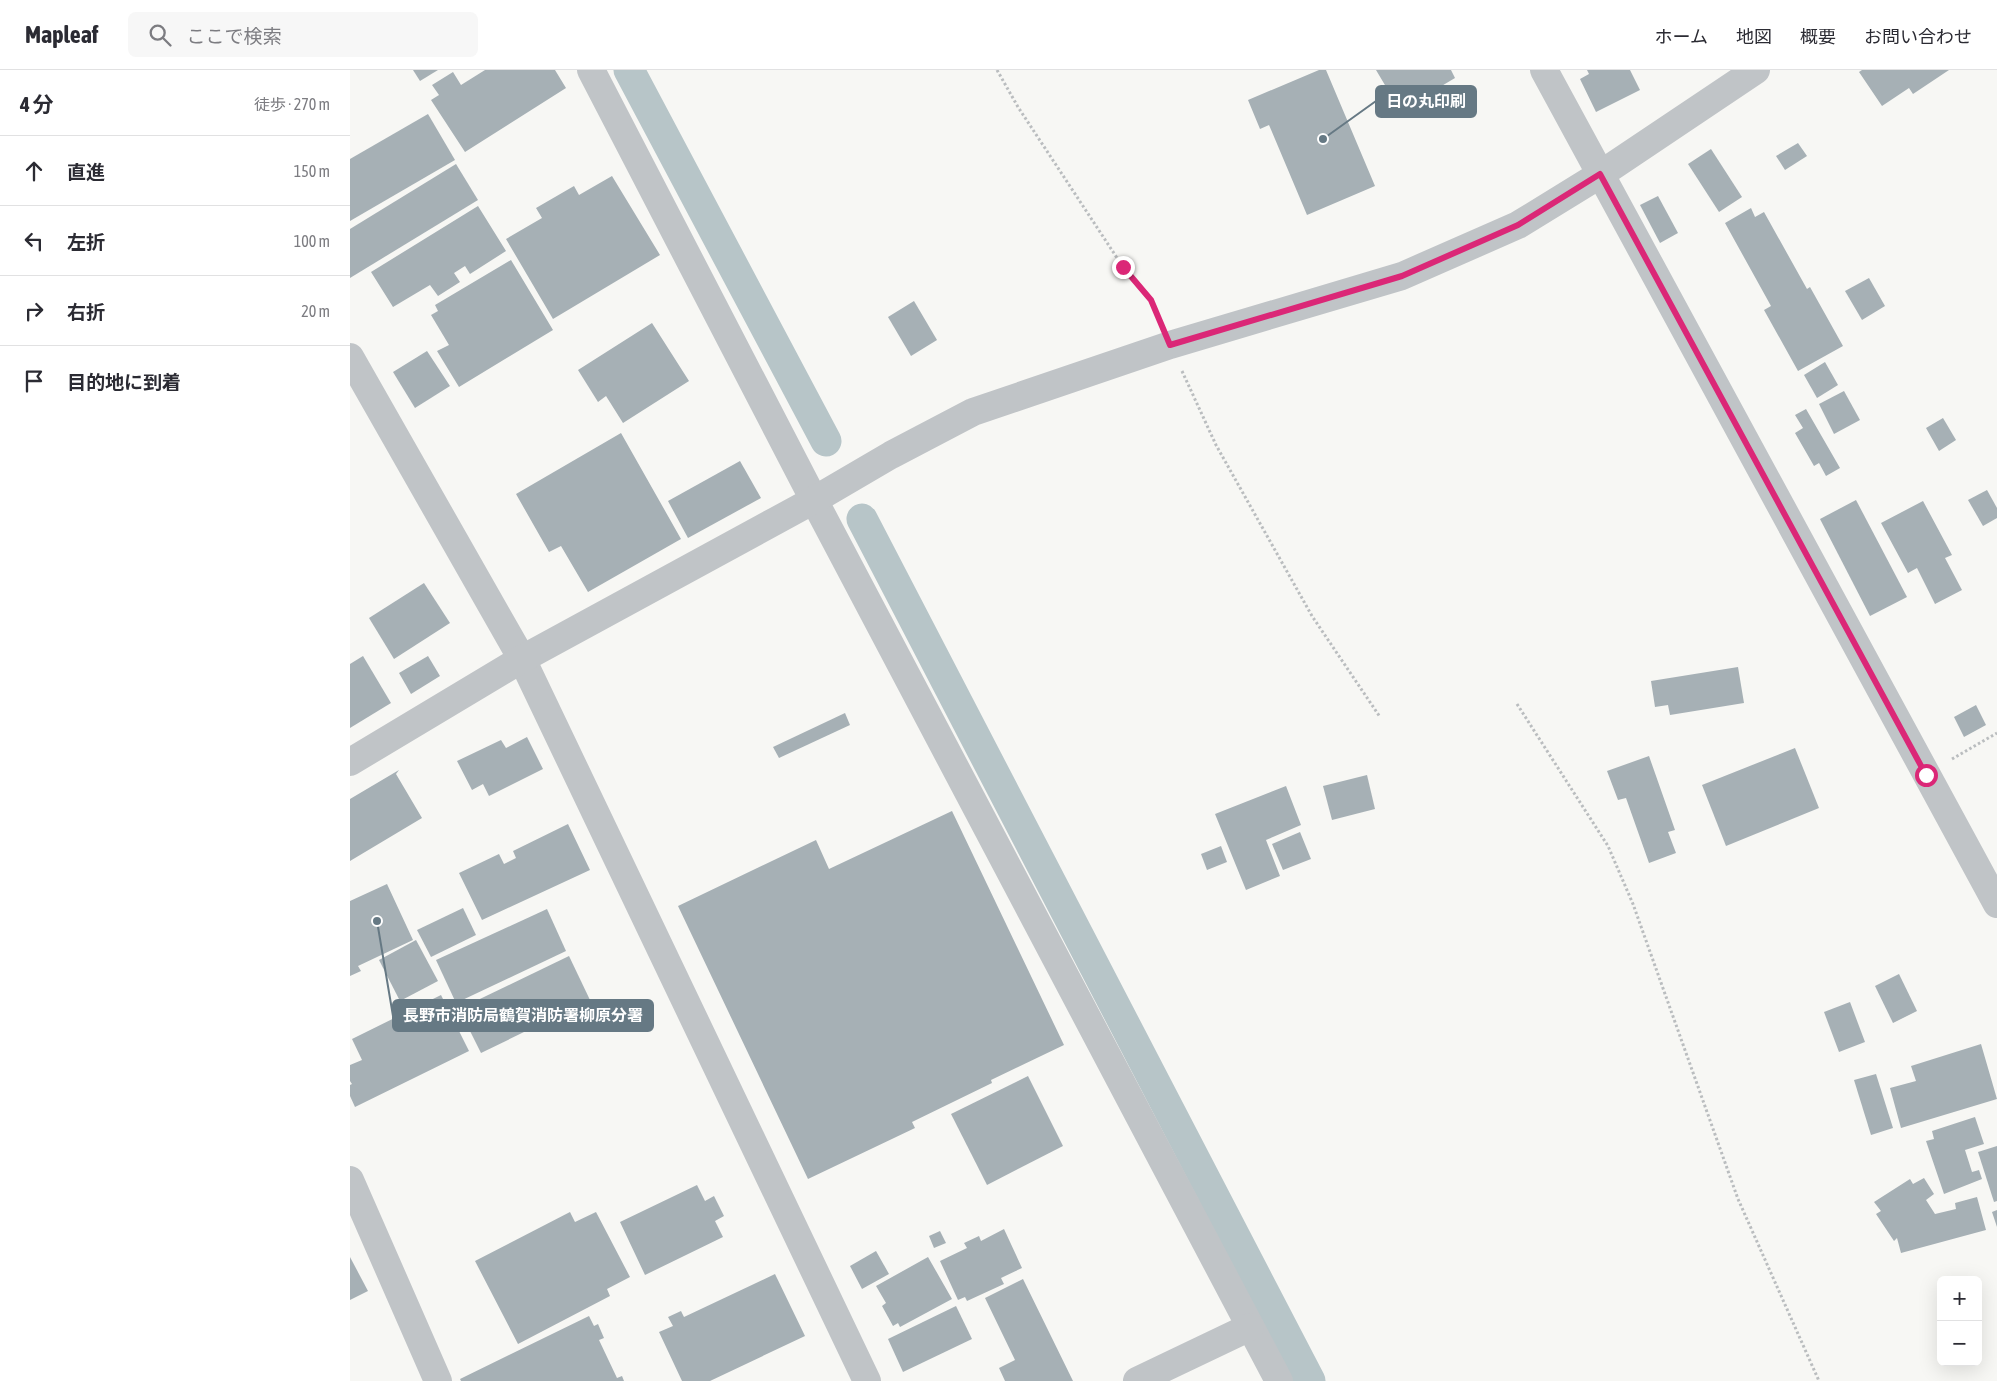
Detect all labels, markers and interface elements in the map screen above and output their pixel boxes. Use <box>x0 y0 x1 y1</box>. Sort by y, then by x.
search box <box>128 12 478 57</box>
text: Mapleaf <box>25 21 98 48</box>
icon: search <box>146 21 174 49</box>
text: ここで検索 <box>186 25 281 47</box>
text: ホーム <box>1655 26 1708 47</box>
text: 地図 <box>1736 26 1772 47</box>
text: 概要 <box>1800 26 1836 47</box>
text: お問い合わせ <box>1864 26 1972 47</box>
callout: 日の丸印刷 <box>1376 86 1476 117</box>
text: 4 分 <box>20 92 54 116</box>
text: 日の丸印刷 <box>1386 92 1466 110</box>
text: 徒歩 · 270 m <box>254 95 330 113</box>
icon: ahead <box>20 157 48 185</box>
text: 直進 <box>67 161 105 183</box>
text: 150 m <box>294 162 330 180</box>
icon: left <box>20 227 48 255</box>
text: 左折 <box>67 231 105 253</box>
text: 100 m <box>294 232 330 250</box>
route end <box>1112 256 1135 279</box>
icon: right <box>20 297 48 325</box>
text: 右折 <box>67 301 105 323</box>
text: 20 m <box>301 302 330 320</box>
icon: arrive <box>20 367 48 395</box>
text: 目的地に到着 <box>67 371 181 393</box>
route start <box>1915 764 1938 787</box>
callout: 長野市消防局鶴賀消防署柳原分署 <box>393 1000 653 1031</box>
text: 長野市消防局鶴賀消防署柳原分署 <box>403 1006 643 1024</box>
map controls <box>1937 1276 1982 1366</box>
button: + <box>1937 1276 1982 1321</box>
button: − <box>1937 1321 1982 1366</box>

